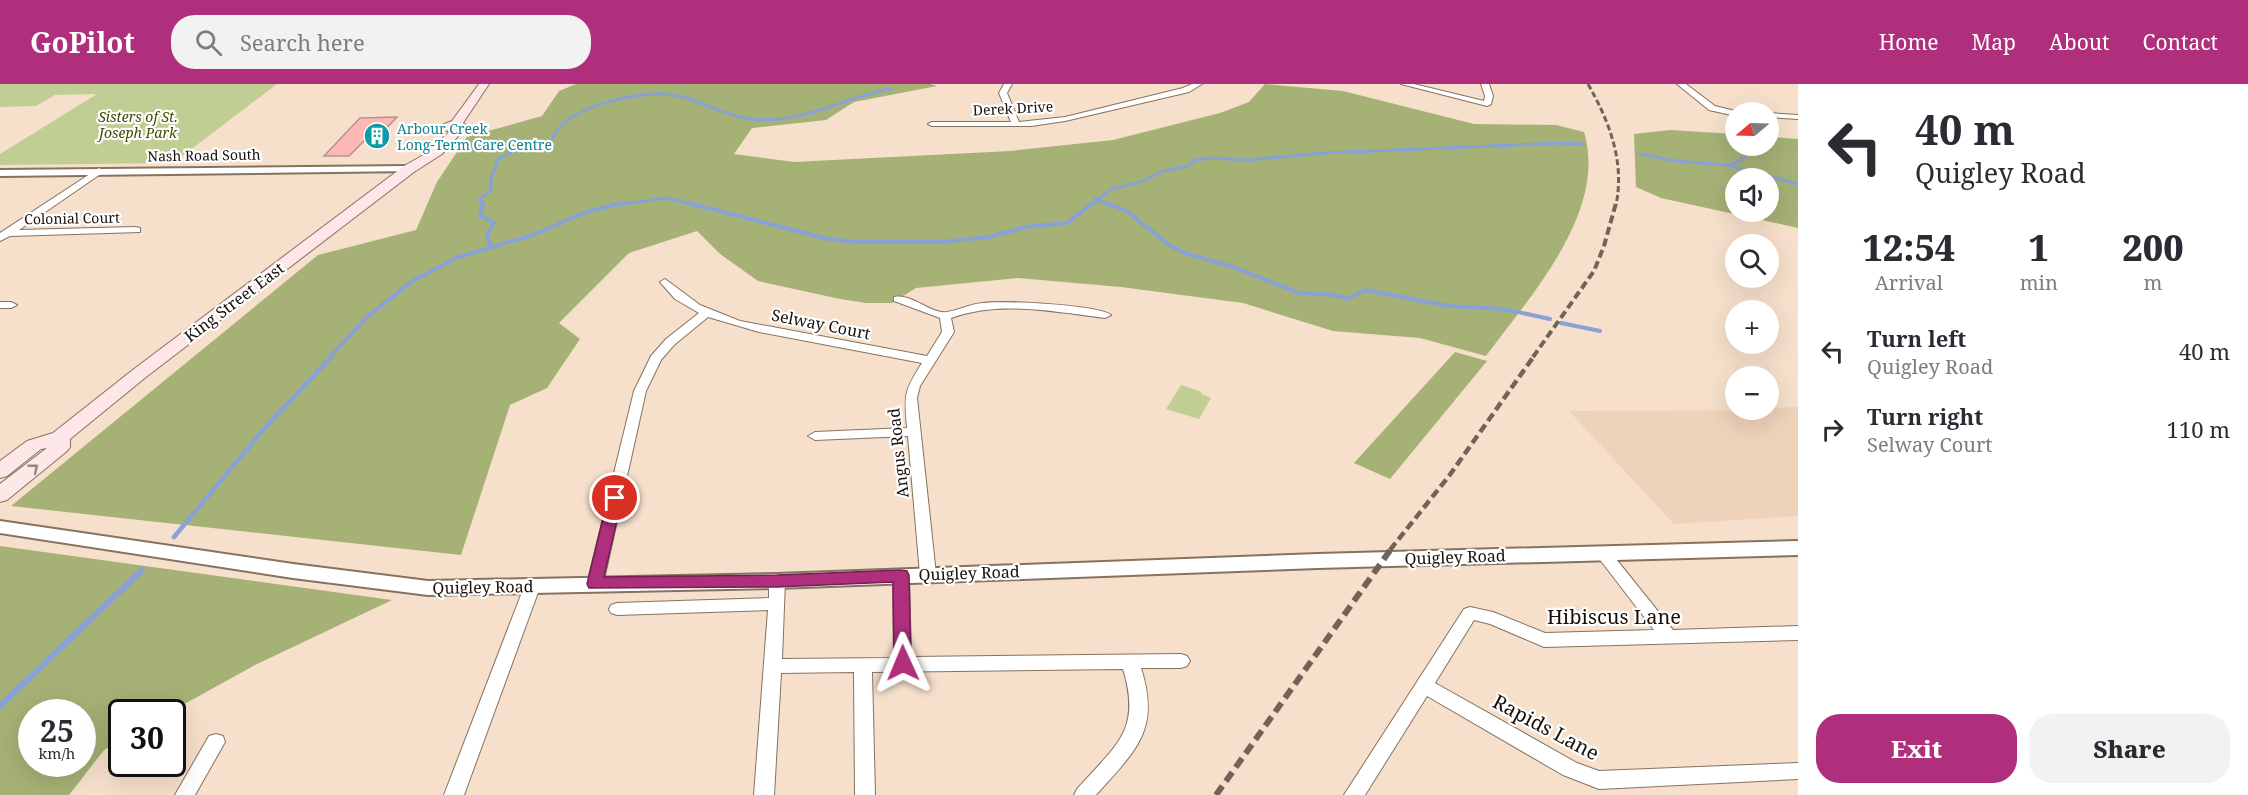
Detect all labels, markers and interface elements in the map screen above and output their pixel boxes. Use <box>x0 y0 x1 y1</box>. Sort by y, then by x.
search box <box>171 15 591 69</box>
text: GoPilot <box>30 23 135 61</box>
icon: search <box>192 26 225 59</box>
text: Search here <box>240 27 365 57</box>
text: Home <box>1879 28 1939 56</box>
text: Map <box>1972 28 2016 56</box>
text: About <box>2049 28 2110 56</box>
text: Contact <box>2143 28 2218 56</box>
street label: Derek Drive <box>972 96 1054 120</box>
text: 40 m <box>1915 100 2015 157</box>
north arrow <box>1725 102 1779 156</box>
map controls <box>1725 102 1779 420</box>
park label: Sisters of St. Joseph Park <box>96 107 178 142</box>
icon: left <box>1816 108 1894 186</box>
place label: Arbour Creek Long-Term Care Centre <box>397 119 552 154</box>
building icon: Arbour Creek Long-Term Care Centre <box>362 121 392 151</box>
street label: Nash Road South <box>147 145 261 165</box>
text: Quigley Road <box>1915 154 2086 191</box>
button: sound <box>1725 168 1779 222</box>
street label: Colonial Court <box>24 208 120 228</box>
text: 12:54 <box>1862 223 1955 272</box>
text: 1 <box>2029 223 2049 272</box>
text: 200 <box>2122 223 2184 272</box>
button: search <box>1725 234 1779 288</box>
street label: King Street East <box>179 257 289 347</box>
text: Arrival <box>1875 269 1943 296</box>
text: min <box>2020 269 2058 296</box>
text: m <box>2144 269 2162 296</box>
button: + <box>1725 300 1779 354</box>
street label: Selway Court <box>770 304 873 344</box>
text: Turn left <box>1867 323 1966 353</box>
icon: left <box>1816 335 1849 368</box>
text: 40 m <box>2179 336 2230 366</box>
text: Quigley Road <box>1867 353 1993 380</box>
button: − <box>1725 366 1779 420</box>
text: Turn right <box>1867 401 1983 431</box>
street label: Angus Road <box>882 407 914 499</box>
icon: right <box>1816 413 1849 446</box>
text: 110 m <box>2167 414 2230 444</box>
text: Selway Court <box>1867 431 1992 458</box>
one-way arrow <box>27 464 38 475</box>
pin <box>589 472 640 523</box>
icon: arrive <box>598 481 631 514</box>
street label: Quigley Road <box>1404 544 1506 570</box>
street label: Quigley Road <box>918 560 1020 586</box>
street label: Quigley Road <box>432 575 534 599</box>
street label: Hibiscus Lane <box>1547 603 1681 630</box>
position arrow <box>871 631 935 695</box>
street label: Rapids Lane <box>1488 688 1604 766</box>
speed limit sign: 30 <box>108 699 186 777</box>
text: 25 <box>40 710 74 751</box>
button: Exit <box>1816 714 2017 783</box>
button: Share <box>2029 714 2230 783</box>
text: km/h <box>39 743 75 763</box>

